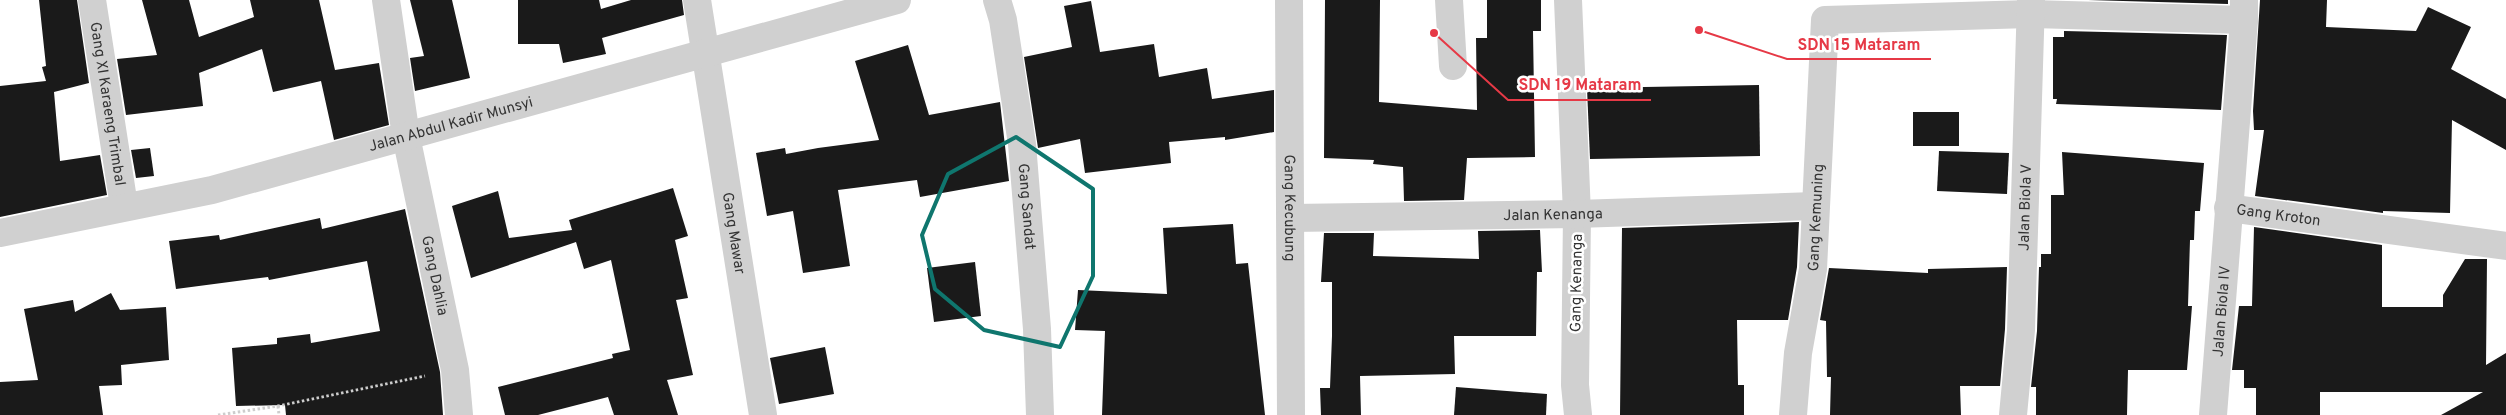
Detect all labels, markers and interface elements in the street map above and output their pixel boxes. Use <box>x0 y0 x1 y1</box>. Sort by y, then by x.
street label: Gang XI Karaeng Trimbal <box>85 21 129 187</box>
callout: SDN 15 Mataram <box>1787 28 1931 59</box>
text: SDN 15 Mataram <box>1797 36 1921 56</box>
callout: SDN 19 Mataram <box>1508 69 1651 100</box>
text: SDN 19 Mataram <box>1518 76 1642 96</box>
street label: Jalan Abdul Kadir Munsyi <box>367 93 535 157</box>
street label: Gang Kecubung <box>1279 155 1298 261</box>
street label: Gang Sandat <box>1013 163 1039 251</box>
street label: Gang Kemuning <box>1805 164 1829 272</box>
street label: Jalan Biola V <box>2015 164 2037 251</box>
street label: Gang Mawar <box>717 191 749 276</box>
street label: Gang Kroton <box>2235 201 2322 232</box>
street label: Jalan Kenanga <box>1503 205 1603 226</box>
street label: Gang Dahlia <box>416 234 451 317</box>
street label: Gang Kenanga <box>1567 234 1588 332</box>
street label: Jalan Biola IV <box>2210 265 2236 358</box>

